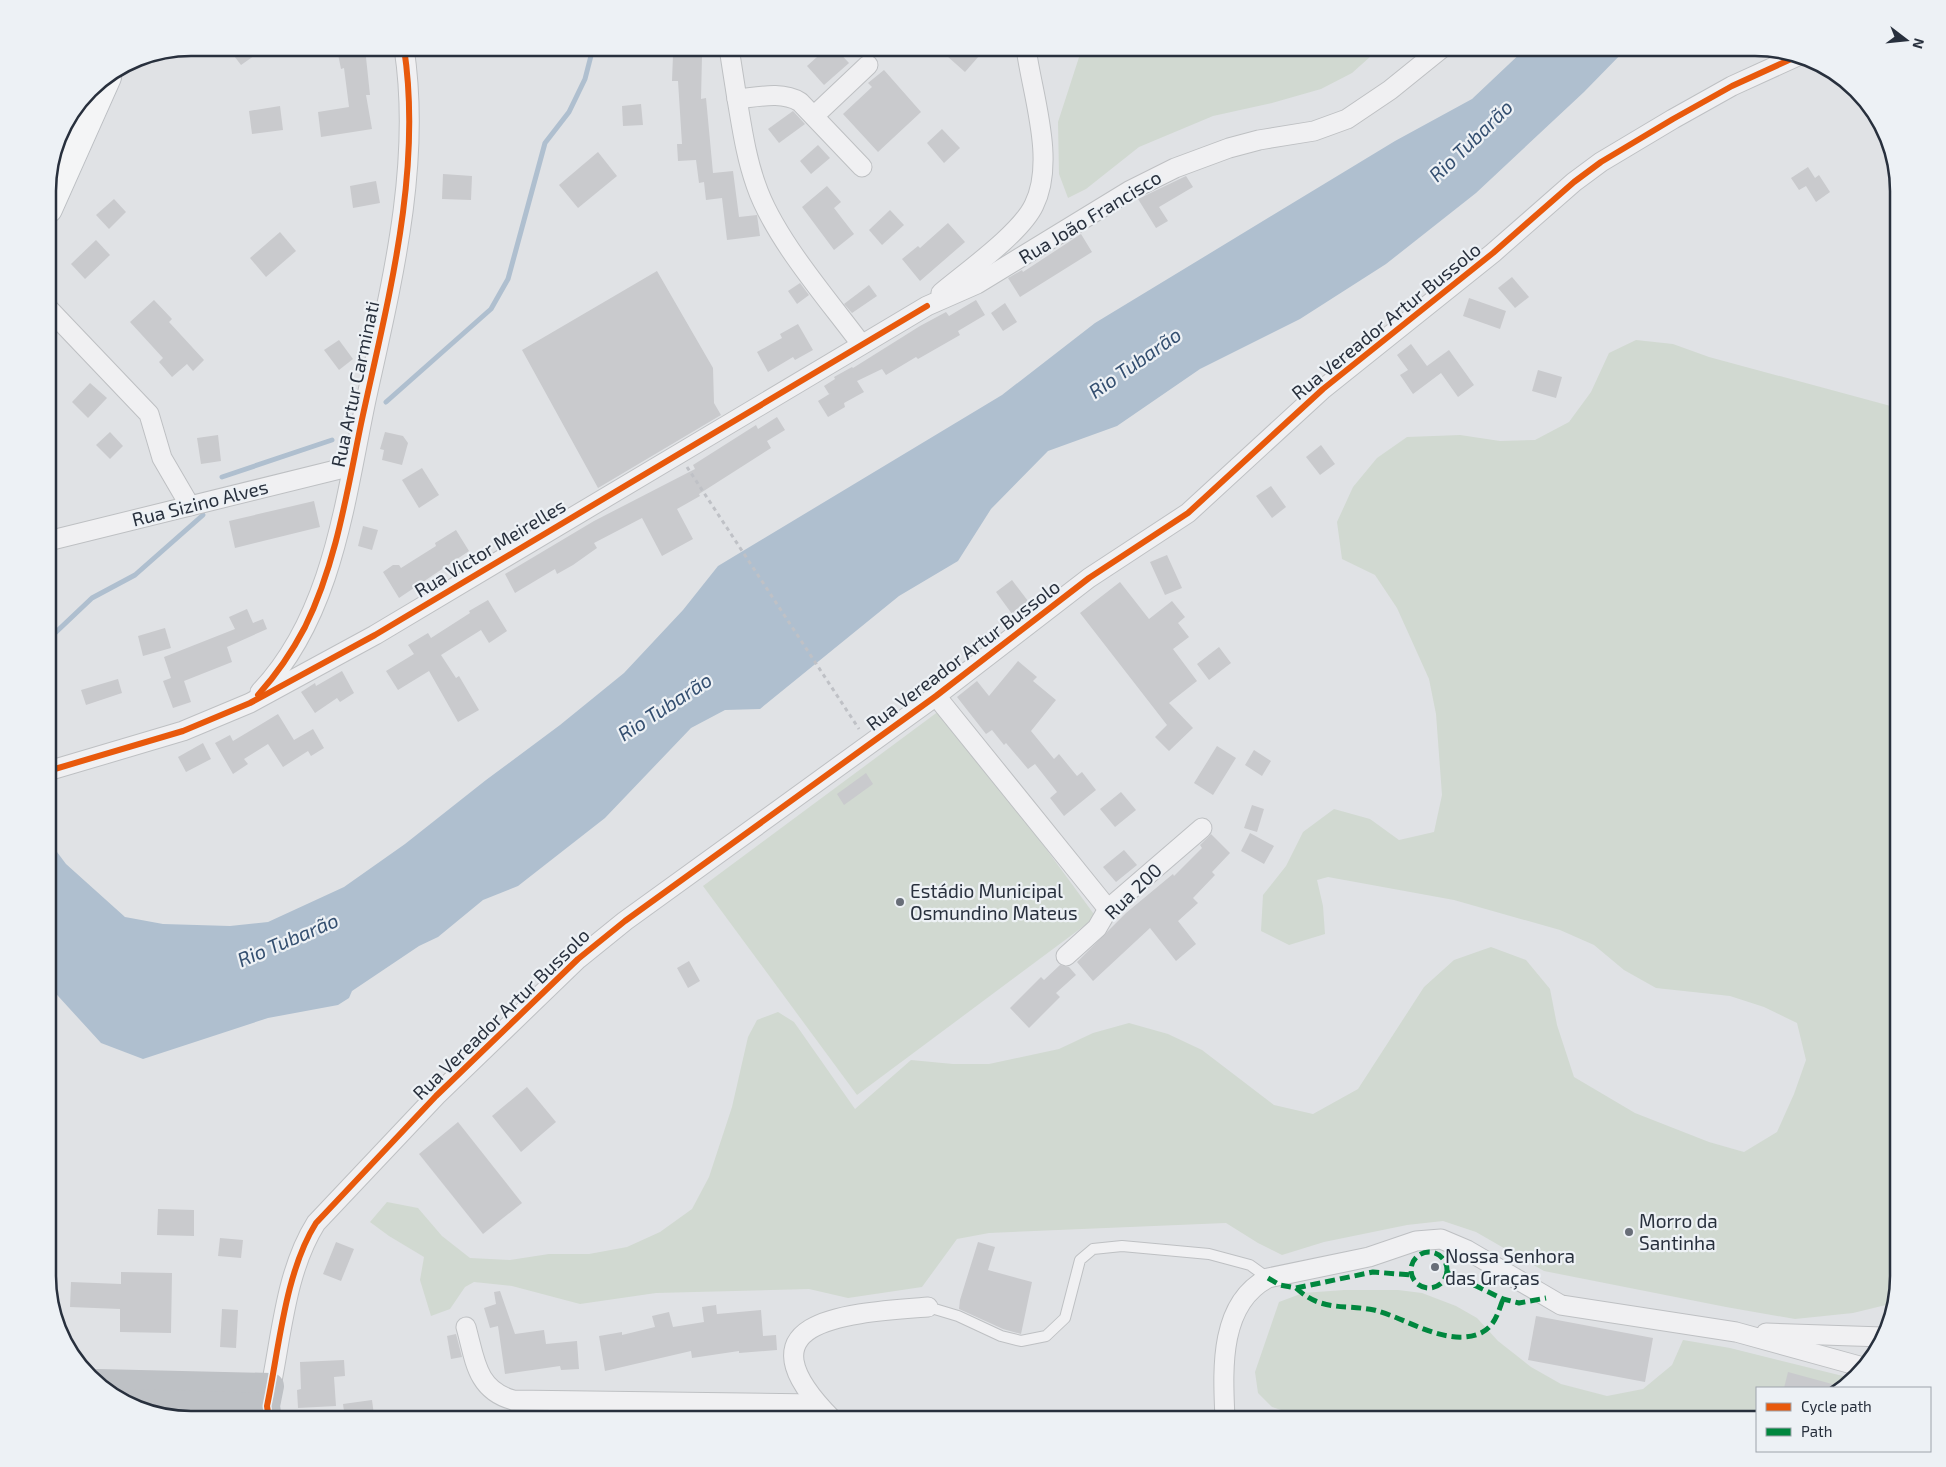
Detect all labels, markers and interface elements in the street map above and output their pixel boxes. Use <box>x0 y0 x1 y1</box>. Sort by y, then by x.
north arrow <box>1881 15 1931 65</box>
text: N <box>1909 37 1929 51</box>
water label: Rio Tubarão <box>1423 94 1517 186</box>
street label: Rua João Francisco <box>1014 165 1165 268</box>
street label: Rua Vereador Artur Bussolo <box>1286 237 1485 404</box>
street label: Rua Artur Carminati <box>326 299 383 469</box>
water label: Rio Tubarão <box>1084 322 1185 403</box>
street label: Rua Sizino Alves <box>129 474 270 531</box>
street label: Rua Victor Meirelles <box>410 493 569 602</box>
street label: Rua Vereador Artur Bussolo <box>861 574 1064 735</box>
water label: Rio Tubarão <box>613 667 716 745</box>
street label: Rua 200 <box>1099 858 1166 924</box>
place label: Estádio Municipal Osmundino Mateus <box>910 879 1078 924</box>
marker: Estádio Municipal Osmundino Mateus <box>894 896 906 908</box>
water label: Rio Tubarão <box>234 907 342 971</box>
street label: Rua Vereador Artur Bussolo <box>408 923 594 1104</box>
place label: Morro da Santinha <box>1639 1209 1718 1254</box>
marker: Morro da Santinha <box>1623 1226 1635 1238</box>
place label: Nossa Senhora das Graças <box>1445 1244 1575 1290</box>
marker: Nossa Senhora das Graças <box>1429 1261 1441 1273</box>
legend <box>1756 1387 1931 1452</box>
text: Cycle path <box>1801 1397 1872 1415</box>
text: Path <box>1801 1422 1832 1440</box>

